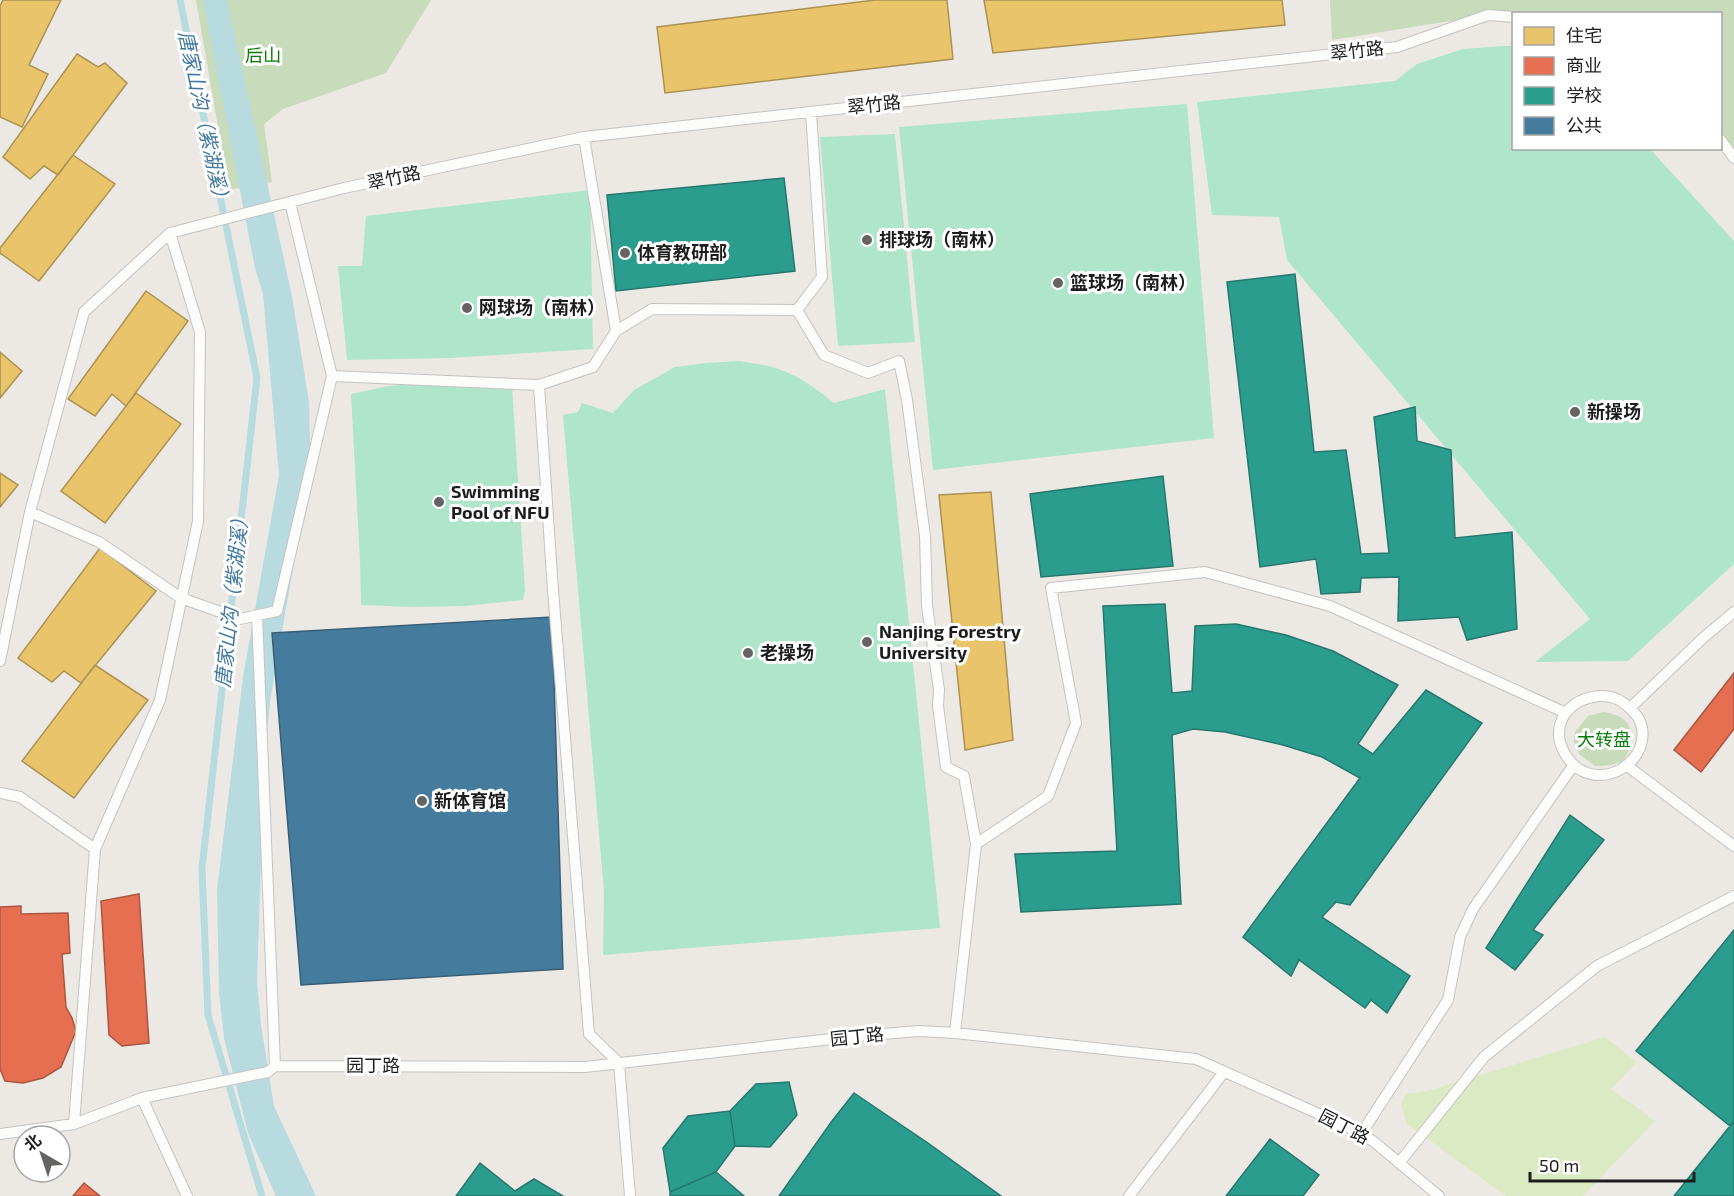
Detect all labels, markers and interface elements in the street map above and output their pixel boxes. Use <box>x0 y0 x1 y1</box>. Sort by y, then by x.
legend <box>1512 12 1722 150</box>
text: 住宅 <box>1566 24 1602 46</box>
water label: 唐家山沟（紫湖溪） <box>175 28 235 209</box>
street label: 翠竹路 <box>1329 36 1385 64</box>
park label: 后山 <box>245 44 281 66</box>
text: 商业 <box>1566 54 1602 76</box>
text: 学校 <box>1566 84 1602 106</box>
street label: 翠竹路 <box>846 90 902 118</box>
text: 公共 <box>1566 114 1602 136</box>
street label: 翠竹路 <box>365 161 422 193</box>
place label: 排球场（南林） <box>879 228 1005 250</box>
marker: 排球场（南林） <box>860 233 874 247</box>
place label: 体育教研部 <box>637 241 727 263</box>
marker: 体育教研部 <box>618 246 632 260</box>
place label: 篮球场（南林） <box>1070 271 1196 293</box>
marker: 篮球场（南林） <box>1051 276 1065 290</box>
place label: 网球场（南林） <box>479 296 605 318</box>
marker: 网球场（南林） <box>460 301 474 315</box>
place label: 新操场 <box>1587 400 1641 422</box>
marker: 新操场 <box>1568 405 1582 419</box>
place label: Swimming Pool of NFU <box>451 480 549 523</box>
marker: Swimming Pool of NFU <box>432 495 446 509</box>
water label: 唐家山沟（紫湖溪） <box>210 507 252 689</box>
place label: Nanjing Forestry University <box>879 620 1022 663</box>
marker: Nanjing Forestry University <box>860 635 874 649</box>
place label: 老操场 <box>760 641 814 663</box>
marker: 老操场 <box>741 646 755 660</box>
park label: 大转盘 <box>1577 728 1631 750</box>
place label: 新体育馆 <box>434 789 506 811</box>
marker: 新体育馆 <box>415 794 429 808</box>
street label: 园丁路 <box>829 1022 885 1050</box>
street label: 园丁路 <box>346 1054 400 1076</box>
street label: 园丁路 <box>1315 1104 1374 1148</box>
north arrow <box>12 1124 72 1184</box>
text: 北 <box>20 1130 44 1154</box>
scale bar <box>1530 1145 1694 1183</box>
text: 50 m <box>1539 1154 1579 1176</box>

